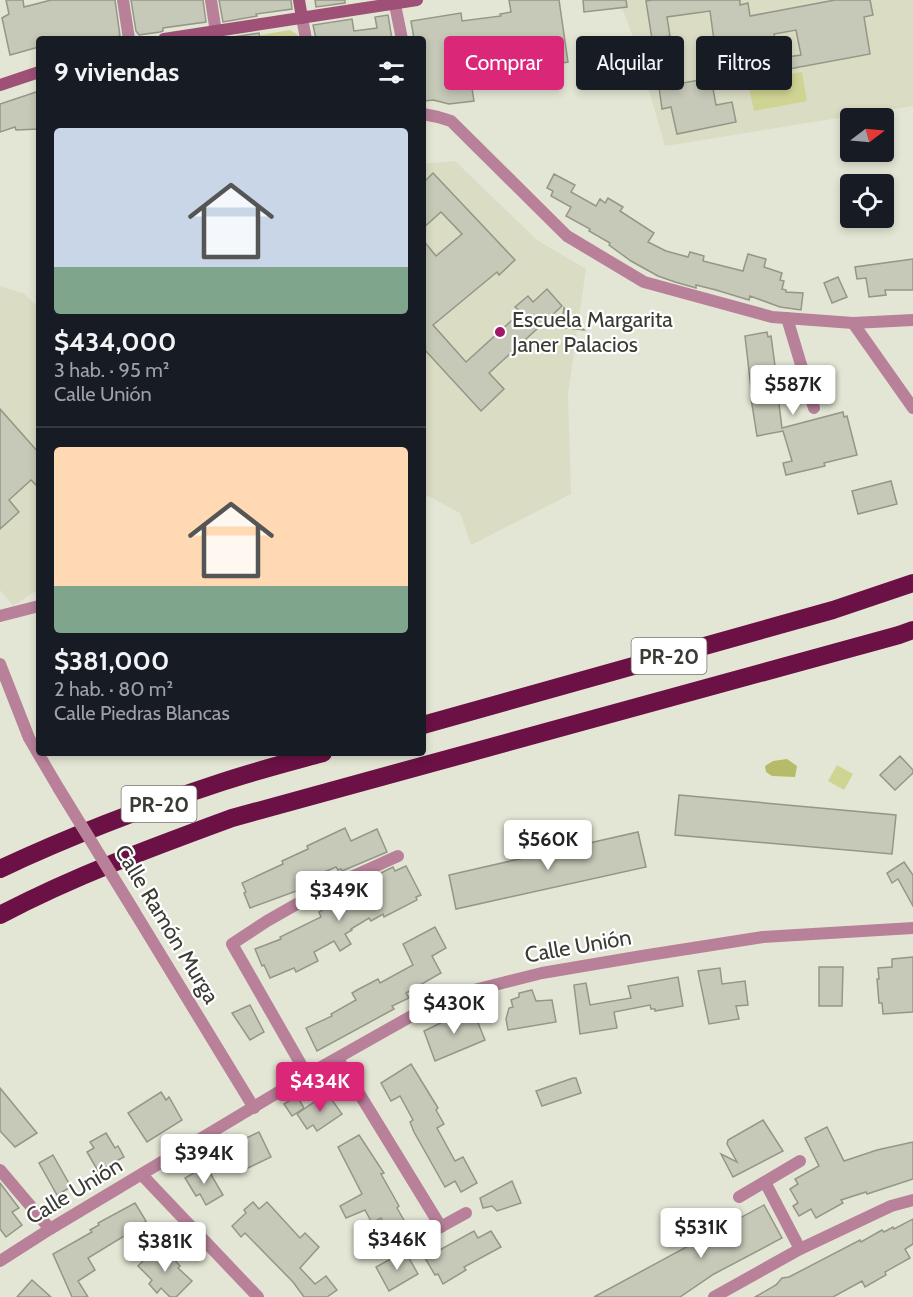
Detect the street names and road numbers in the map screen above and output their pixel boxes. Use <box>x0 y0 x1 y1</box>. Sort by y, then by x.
road number: PR-20 <box>632 638 706 674</box>
road number: PR-20 <box>122 786 196 822</box>
street label: Calle Ramón Murga <box>109 840 225 1009</box>
street label: Calle Unión <box>523 923 633 969</box>
street label: Calle Unión <box>21 1152 127 1230</box>

